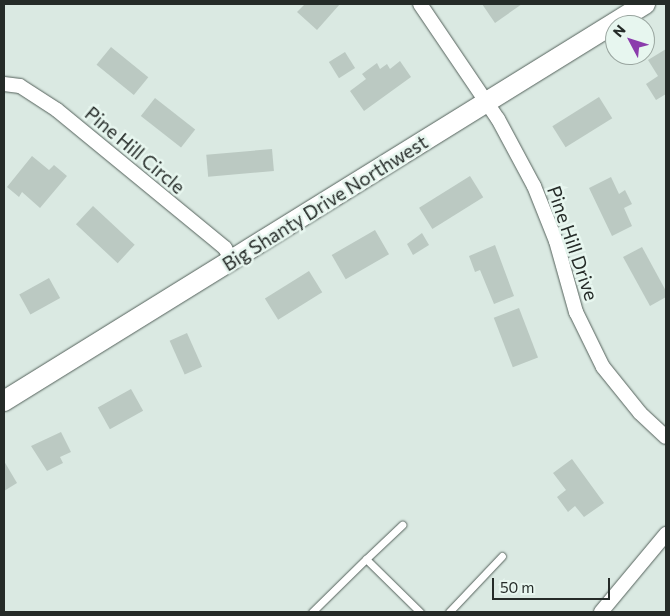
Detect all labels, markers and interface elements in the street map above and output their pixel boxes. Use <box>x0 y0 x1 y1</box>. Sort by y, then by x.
north arrow <box>605 15 655 65</box>
text: N <box>609 21 629 40</box>
street label: Pine Hill Circle <box>80 102 190 198</box>
street label: Big Shanty Drive Northwest <box>218 130 432 276</box>
street label: Pine Hill Drive <box>543 183 603 303</box>
scale bar <box>495 568 612 600</box>
text: 50 m <box>500 578 534 596</box>

